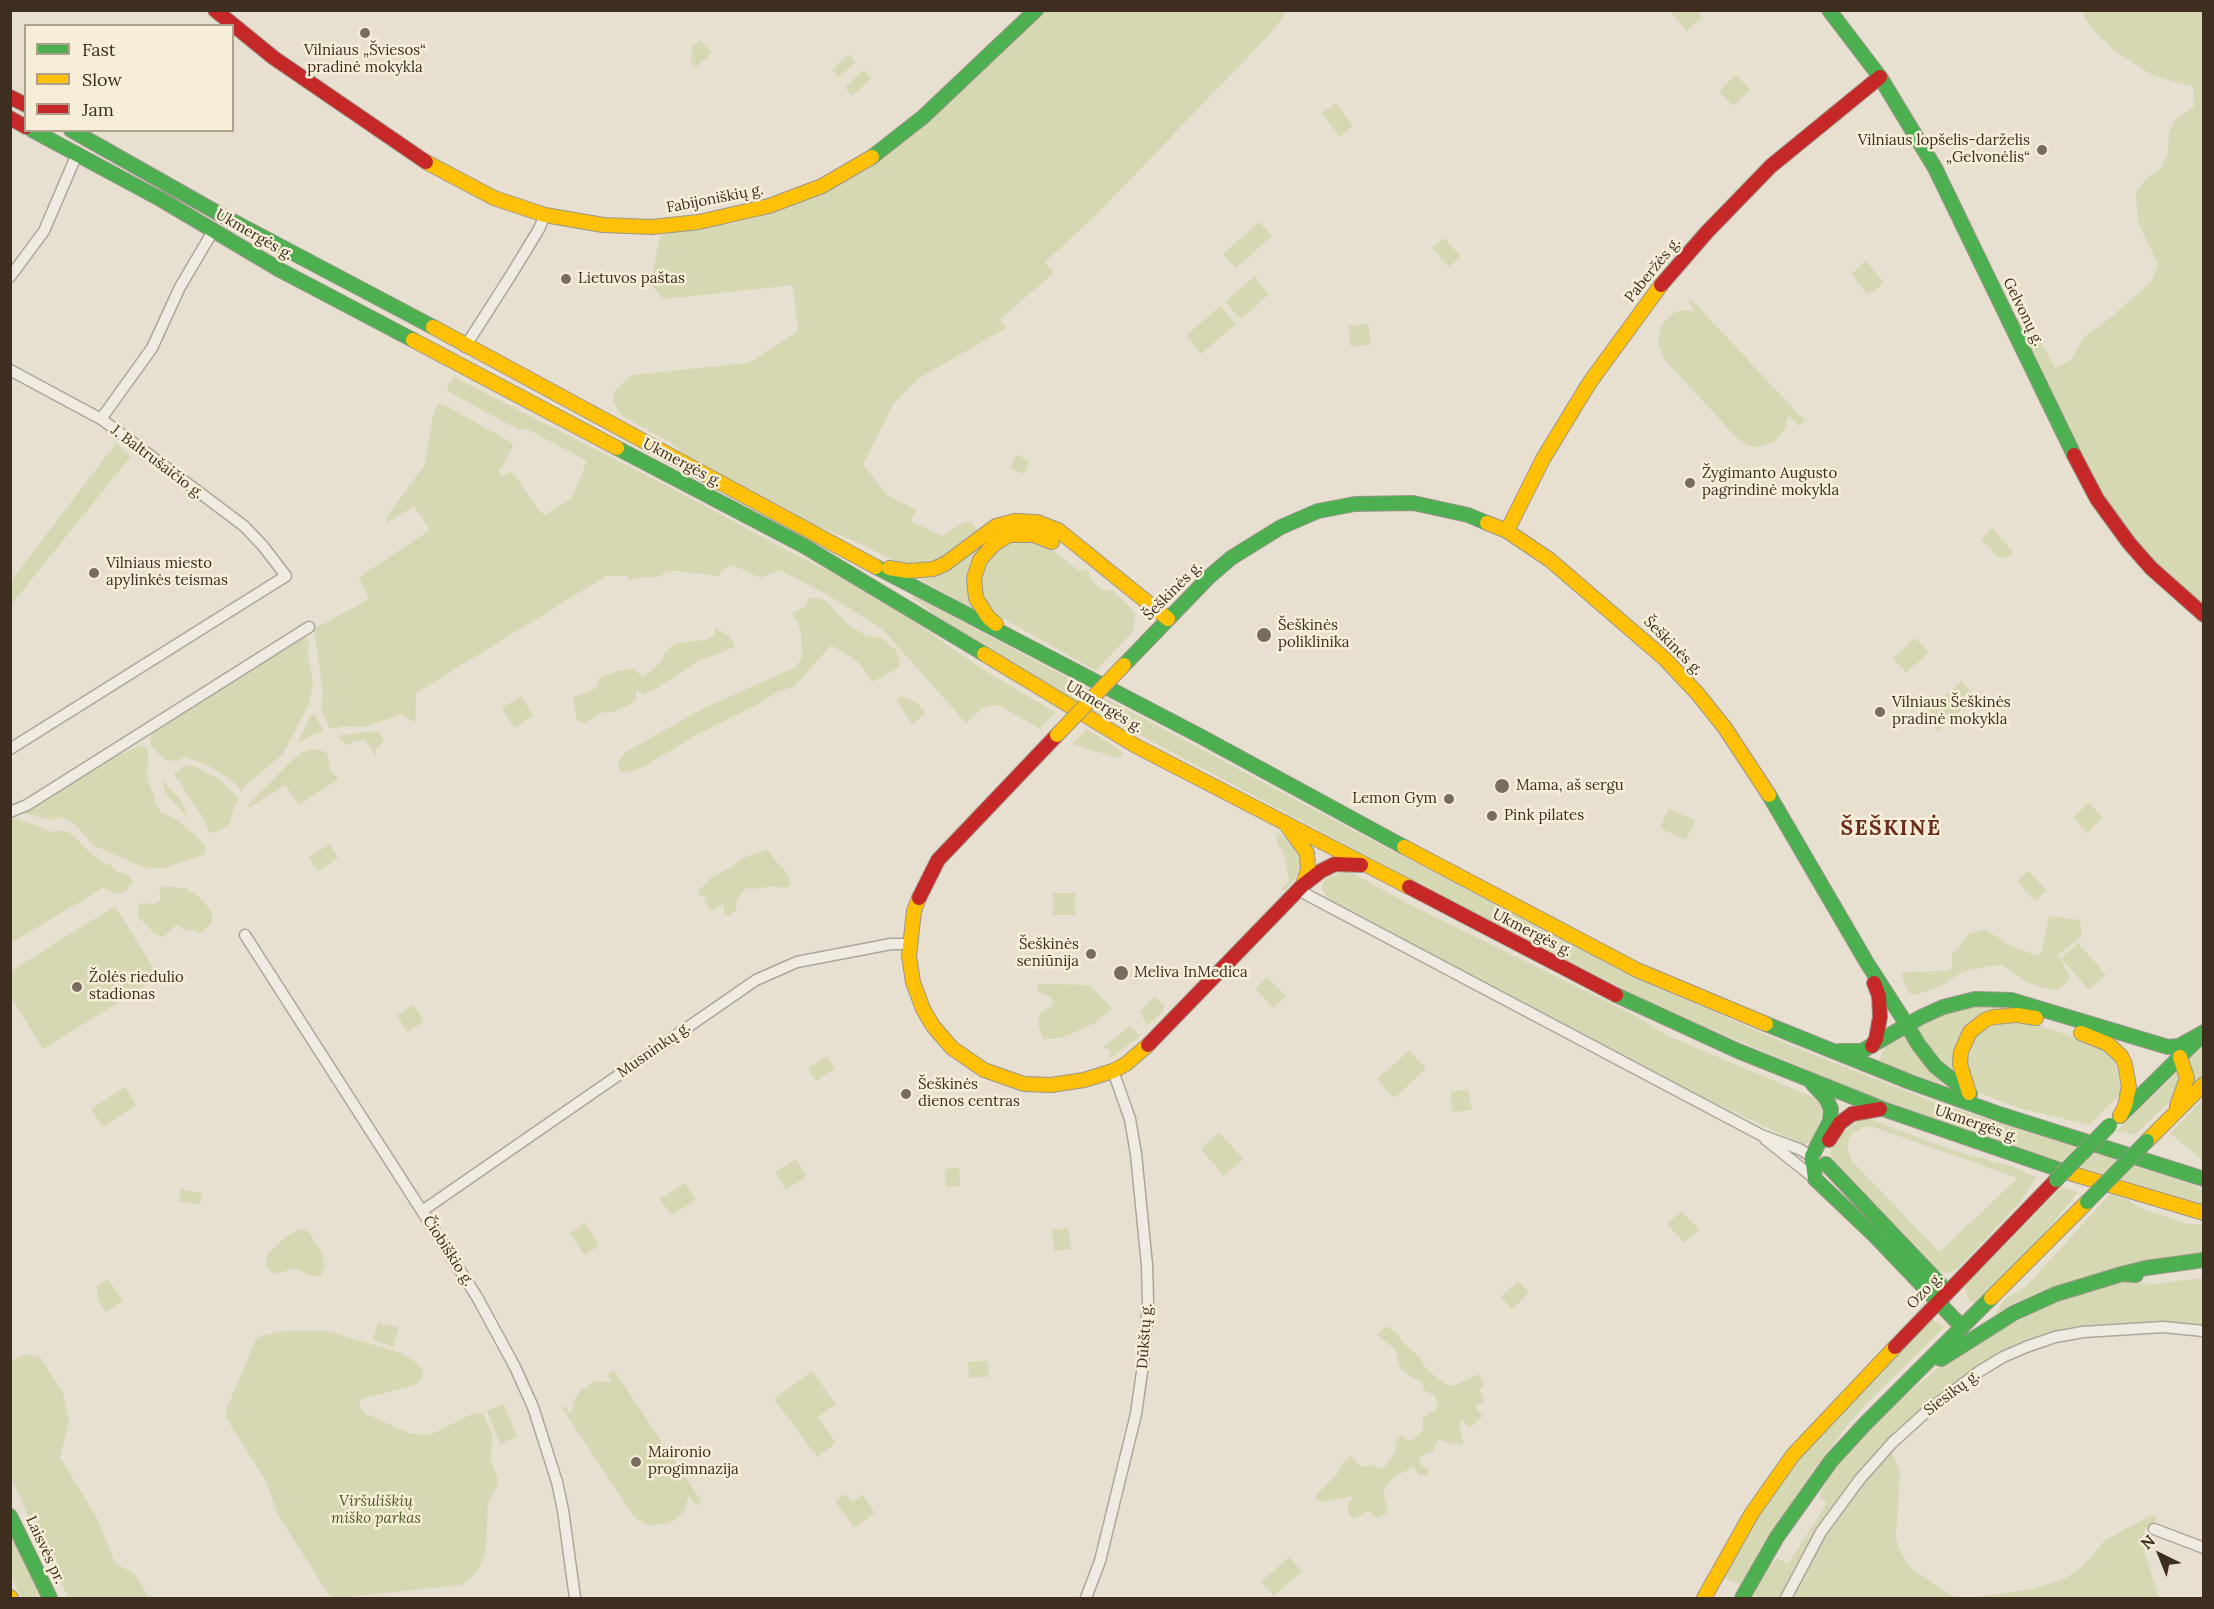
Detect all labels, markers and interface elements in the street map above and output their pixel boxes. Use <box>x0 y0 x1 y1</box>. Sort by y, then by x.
legend <box>24 24 234 132</box>
marker: Vilniaus „Šviesos“ pradinė mokykla <box>358 26 372 40</box>
text: Fast <box>82 38 116 61</box>
place label: Vilniaus „Šviesos“ pradinė mokykla <box>304 42 426 77</box>
text: Slow <box>82 68 122 91</box>
text: Jam <box>82 98 114 121</box>
place label: Vilniaus lopšelis-darželis „Gelvonėlis“ <box>1858 132 2030 167</box>
marker: Vilniaus lopšelis-darželis „Gelvonėlis“ <box>2035 143 2049 157</box>
street label: Fabijoniškių g. <box>665 181 765 217</box>
street label: Ukmergės g. <box>212 206 296 264</box>
street label: Paberžės g. <box>1621 234 1685 306</box>
place label: Lietuvos paštas <box>578 270 685 288</box>
marker: Lietuvos paštas <box>559 272 573 286</box>
street label: Gelvonų g. <box>1999 275 2047 349</box>
street label: J. Baltrušaičio g. <box>107 421 207 503</box>
street label: Ukmergės g. <box>640 435 724 491</box>
place label: Žygimanto Augusto pagrindinė mokykla <box>1702 465 1839 500</box>
marker: Žygimanto Augusto pagrindinė mokykla <box>1683 476 1697 490</box>
place label: Vilniaus miesto apylinkės teismas <box>106 555 228 590</box>
street label: Šeškinės g. <box>1140 558 1206 624</box>
marker: Vilniaus miesto apylinkės teismas <box>87 566 101 580</box>
street label: Šeškinės g. <box>1640 613 1706 679</box>
place label: Šeškinės poliklinika <box>1278 617 1349 652</box>
marker: Šeškinės poliklinika <box>1255 626 1273 644</box>
street label: Ukmergės g. <box>1062 677 1146 737</box>
place label: Vilniaus Šeškinės pradinė mokykla <box>1892 694 2011 729</box>
marker: Vilniaus Šeškinės pradinė mokykla <box>1873 705 1887 719</box>
marker: Mama, aš sergu <box>1493 777 1511 795</box>
place label: Mama, aš sergu <box>1516 777 1624 795</box>
place label: Lemon Gym <box>1352 790 1437 808</box>
marker: Lemon Gym <box>1442 792 1456 806</box>
place label: Pink pilates <box>1504 807 1584 825</box>
marker: Pink pilates <box>1485 809 1499 823</box>
district label: ŠEŠKINĖ <box>1840 816 1942 842</box>
street label: Ukmergės g. <box>1489 905 1575 961</box>
place label: Šeškinės seniūnija <box>1017 936 1079 971</box>
marker: Šeškinės seniūnija <box>1084 947 1098 961</box>
marker: Meliva InMedica <box>1112 964 1130 982</box>
place label: Meliva InMedica <box>1134 964 1248 982</box>
place label: Žolės riedulio stadionas <box>89 969 184 1004</box>
marker: Žolės riedulio stadionas <box>70 980 84 994</box>
street label: Musninkų g. <box>614 1018 694 1082</box>
place label: Šeškinės dienos centras <box>918 1076 1020 1111</box>
marker: Šeškinės dienos centras <box>899 1087 913 1101</box>
street label: Ukmergės g. <box>1932 1101 2020 1147</box>
street label: Čiobiškio g. <box>419 1212 477 1290</box>
street label: Ozo g. <box>1903 1269 1947 1313</box>
street label: Dūkštų g. <box>1134 1303 1156 1369</box>
street label: Siesikų g. <box>1921 1366 1983 1420</box>
place label: Maironio progimnazija <box>648 1444 739 1479</box>
marker: Maironio progimnazija <box>629 1455 643 1469</box>
park label: Viršuliškių miško parkas <box>331 1493 421 1528</box>
street label: Laisvės pr. <box>21 1513 69 1587</box>
north arrow <box>2130 1525 2190 1585</box>
text: N <box>2136 1530 2159 1553</box>

